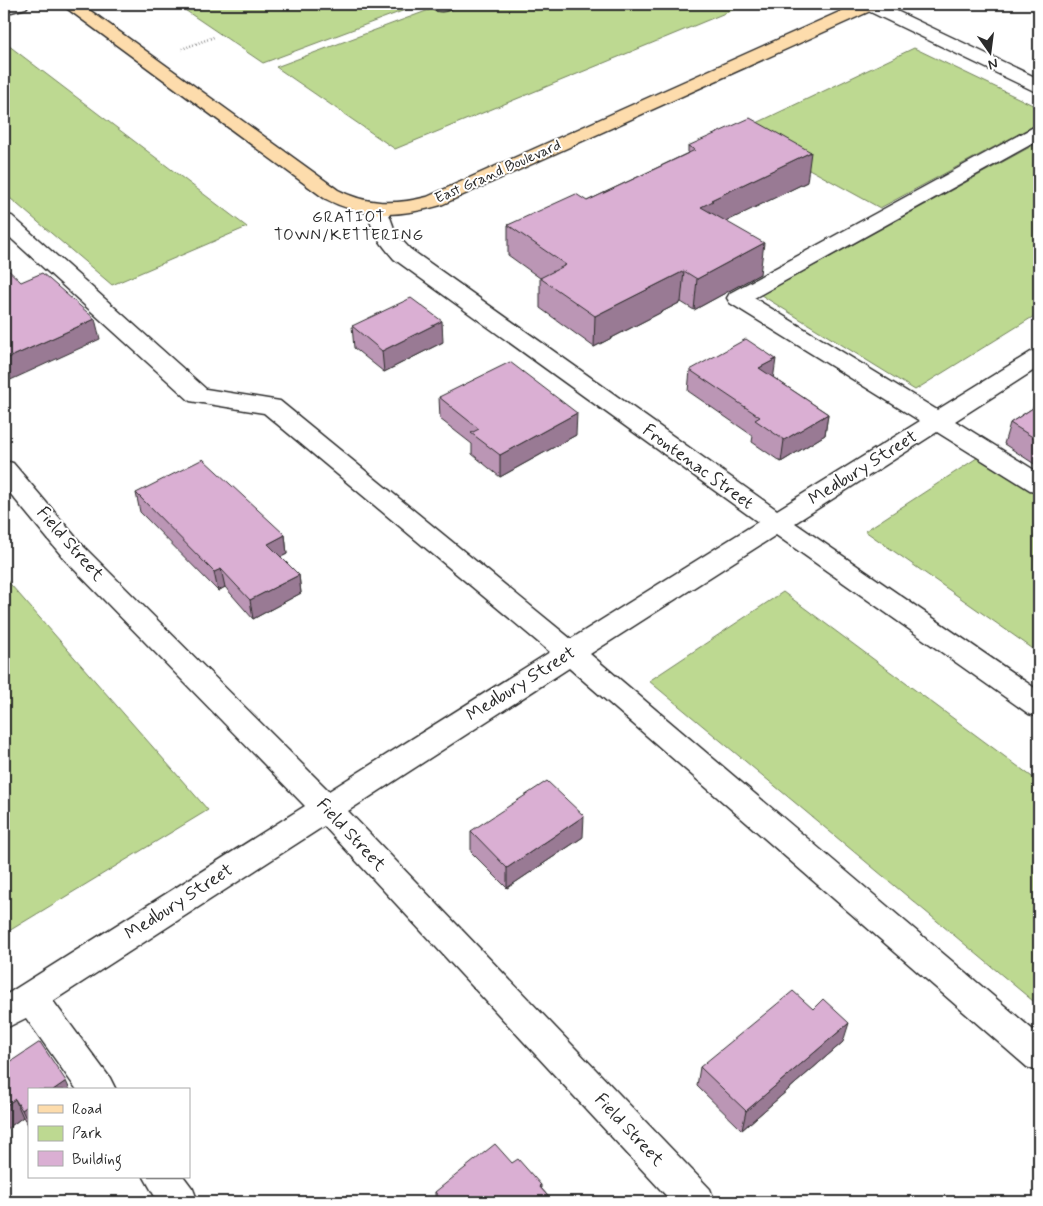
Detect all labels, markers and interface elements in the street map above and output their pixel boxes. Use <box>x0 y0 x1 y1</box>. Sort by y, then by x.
north arrow <box>966 28 1016 78</box>
text: N <box>986 54 1000 74</box>
street label: East Grand Boulevard <box>432 135 564 209</box>
district label: GRATIOT TOWN/KETTERING <box>274 207 424 246</box>
street label: Frontenac Street <box>638 419 758 516</box>
street label: Medbury Street <box>804 425 922 511</box>
street label: Field Street <box>31 501 109 587</box>
street label: Medbury Street <box>462 641 580 727</box>
street label: Field Street <box>311 793 391 877</box>
street label: Medbury Street <box>120 858 238 946</box>
legend <box>28 1088 190 1178</box>
street label: Field Street <box>589 1088 669 1172</box>
text: Road <box>72 1100 102 1120</box>
text: Park <box>72 1124 102 1144</box>
text: Building <box>72 1150 122 1171</box>

